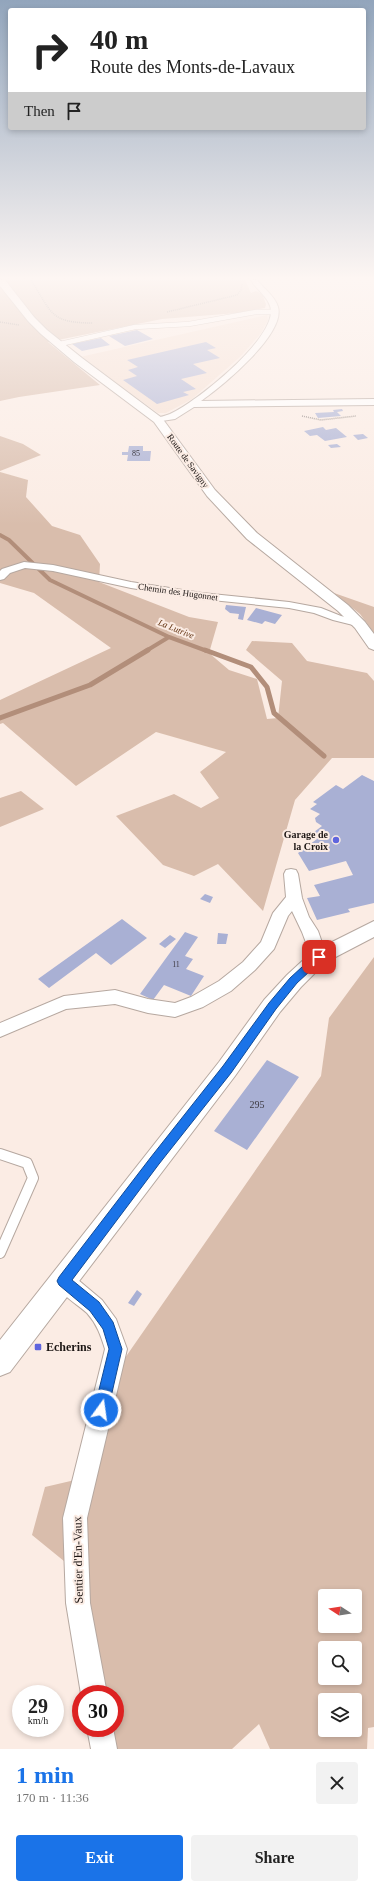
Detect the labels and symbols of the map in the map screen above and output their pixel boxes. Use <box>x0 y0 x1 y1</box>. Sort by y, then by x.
street label: Route de Savigny <box>165 432 211 490</box>
house number: 85 <box>132 449 140 458</box>
street label: Chemin des Hugonnet <box>137 581 219 603</box>
water label: La Lutrive <box>156 617 195 641</box>
place label: Garage de la Croix <box>284 829 329 852</box>
marker: Garage de la Croix <box>331 835 341 845</box>
pin <box>302 940 336 974</box>
house number: 11 <box>172 960 180 969</box>
house number: 295 <box>250 1099 265 1110</box>
place label: Echerins <box>46 1340 92 1354</box>
marker: Echerins <box>33 1342 43 1352</box>
position arrow <box>80 1389 122 1431</box>
street label: Sentier d'En-Vaux <box>70 1516 86 1604</box>
north arrow <box>318 1589 362 1633</box>
speed limit sign: 30 <box>72 1685 124 1737</box>

